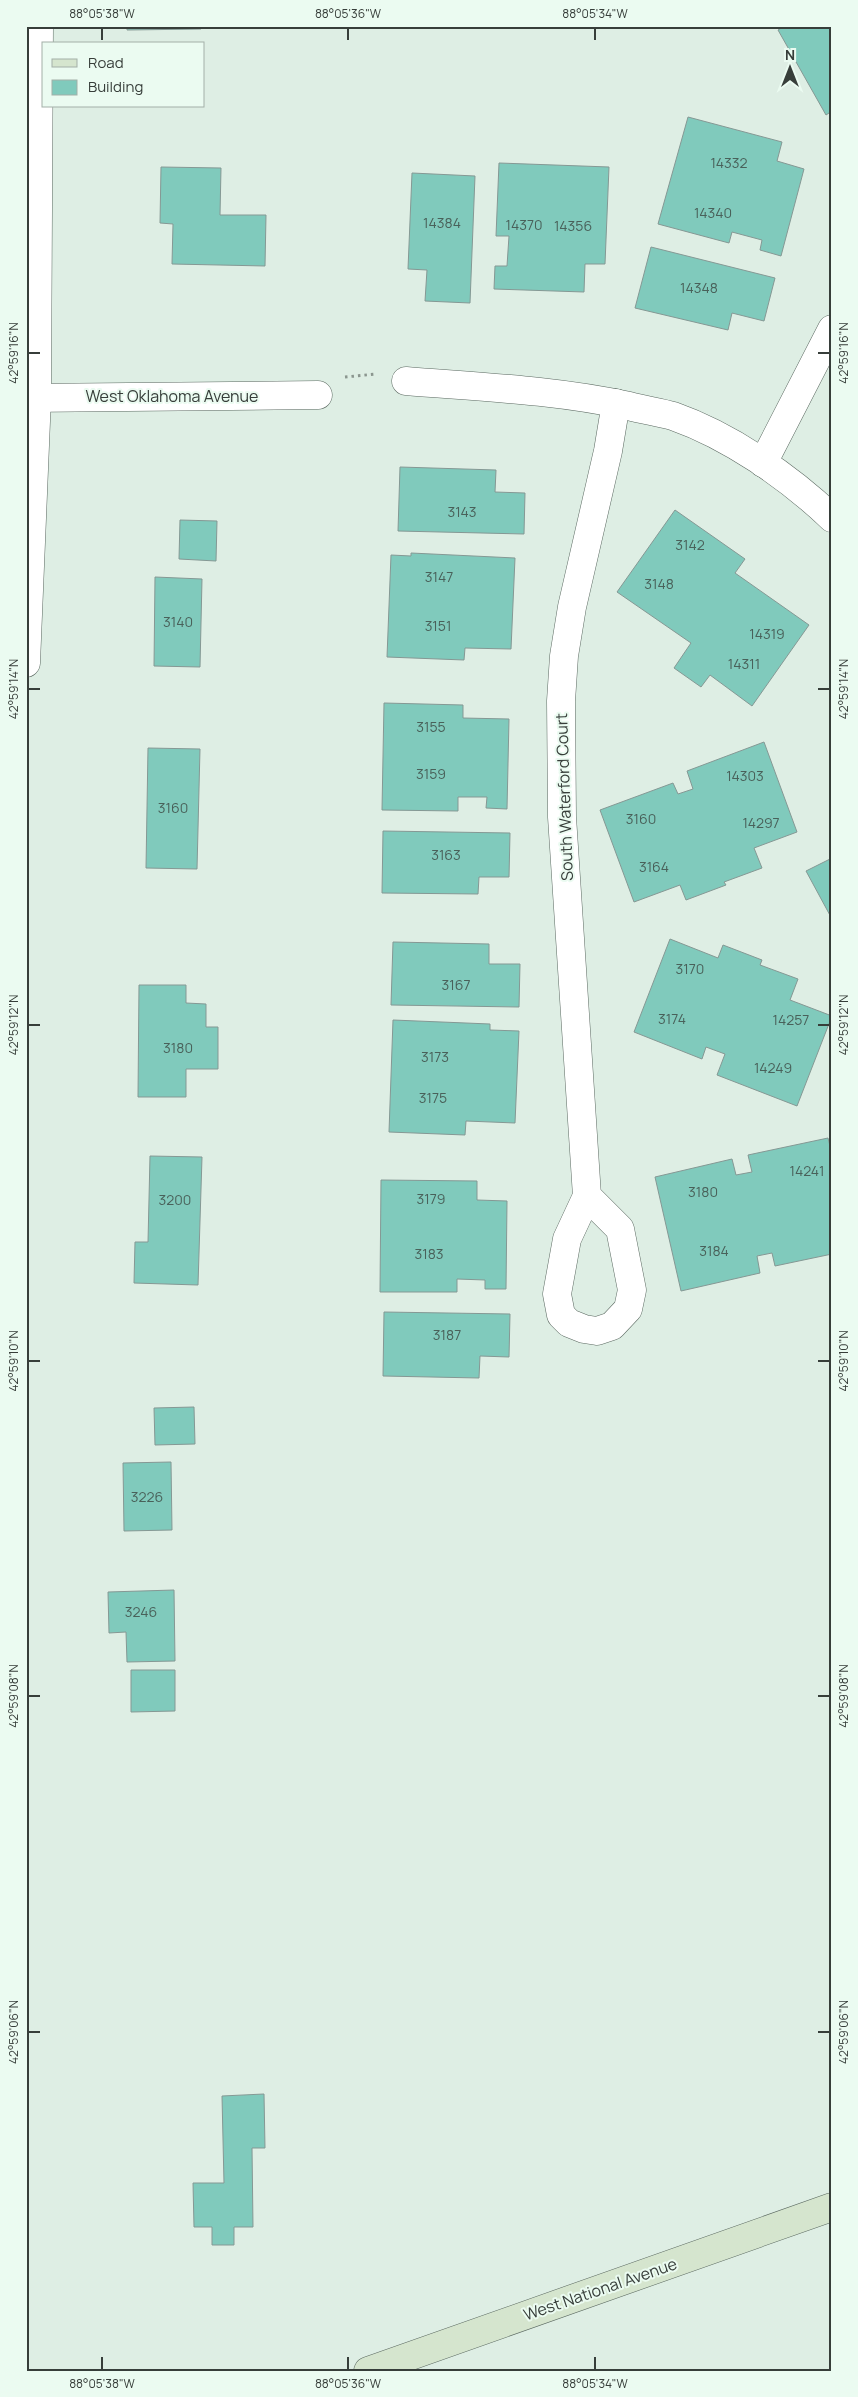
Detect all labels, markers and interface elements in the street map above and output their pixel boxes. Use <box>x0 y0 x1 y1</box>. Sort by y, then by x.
text: 88°05'38"W <box>69 5 136 22</box>
text: 88°05'36"W <box>315 5 382 22</box>
text: 88°05'34"W <box>562 5 628 22</box>
legend <box>42 42 205 108</box>
north arrow <box>766 42 816 92</box>
text: N <box>785 45 795 64</box>
text: Road <box>88 52 124 73</box>
text: Building <box>88 76 143 97</box>
house number: 14332 <box>710 153 748 172</box>
house number: 14340 <box>694 203 732 222</box>
house number: 14384 <box>423 213 461 232</box>
house number: 14370 <box>505 215 543 234</box>
house number: 14356 <box>554 216 592 235</box>
house number: 14348 <box>680 278 718 297</box>
text: 42°59'16"N <box>5 322 22 384</box>
text: 42°59'16"N <box>835 322 852 384</box>
street label: West Oklahoma Avenue <box>86 385 258 407</box>
house number: 3143 <box>447 502 477 521</box>
house number: 3142 <box>675 535 705 554</box>
house number: 3147 <box>425 567 453 586</box>
house number: 3148 <box>644 574 674 593</box>
house number: 3140 <box>163 612 193 631</box>
house number: 3151 <box>425 616 451 635</box>
house number: 14319 <box>749 624 785 643</box>
house number: 14311 <box>728 654 760 673</box>
text: 42°59'14"N <box>5 659 22 719</box>
text: 42°59'14"N <box>835 659 852 719</box>
street label: South Waterford Court <box>550 713 578 881</box>
house number: 3155 <box>416 717 446 736</box>
house number: 3159 <box>416 764 446 783</box>
house number: 14303 <box>726 766 764 785</box>
house number: 3160 <box>158 798 188 817</box>
house number: 3160 <box>626 809 656 828</box>
house number: 14297 <box>742 813 780 832</box>
house number: 3163 <box>431 845 461 864</box>
house number: 3164 <box>639 857 669 876</box>
house number: 3170 <box>676 959 704 978</box>
house number: 3167 <box>442 975 470 994</box>
text: 42°59'12"N <box>5 995 22 1055</box>
text: 42°59'12"N <box>835 995 852 1055</box>
house number: 3174 <box>658 1009 686 1028</box>
house number: 14257 <box>773 1010 809 1029</box>
house number: 3180 <box>163 1038 193 1057</box>
house number: 3173 <box>421 1047 449 1066</box>
house number: 14249 <box>754 1058 792 1077</box>
house number: 3175 <box>419 1088 447 1107</box>
house number: 14241 <box>789 1161 825 1180</box>
house number: 3180 <box>688 1182 718 1201</box>
house number: 3179 <box>417 1189 445 1208</box>
house number: 3200 <box>159 1190 191 1209</box>
house number: 3184 <box>699 1241 729 1260</box>
house number: 3183 <box>414 1244 444 1263</box>
house number: 3187 <box>433 1325 461 1344</box>
text: 42°59'10"N <box>5 1330 22 1392</box>
text: 42°59'10"N <box>835 1330 852 1392</box>
house number: 3226 <box>131 1487 163 1506</box>
house number: 3246 <box>125 1602 157 1621</box>
text: 42°59'08"N <box>5 1664 22 1728</box>
text: 42°59'08"N <box>835 1664 852 1728</box>
text: 42°59'06"N <box>5 2000 22 2064</box>
text: 42°59'06"N <box>835 2000 852 2064</box>
street label: West National Avenue <box>520 2252 680 2326</box>
text: 88°05'38"W <box>69 2375 136 2392</box>
text: 88°05'36"W <box>315 2375 382 2392</box>
text: 88°05'34"W <box>562 2375 628 2392</box>

